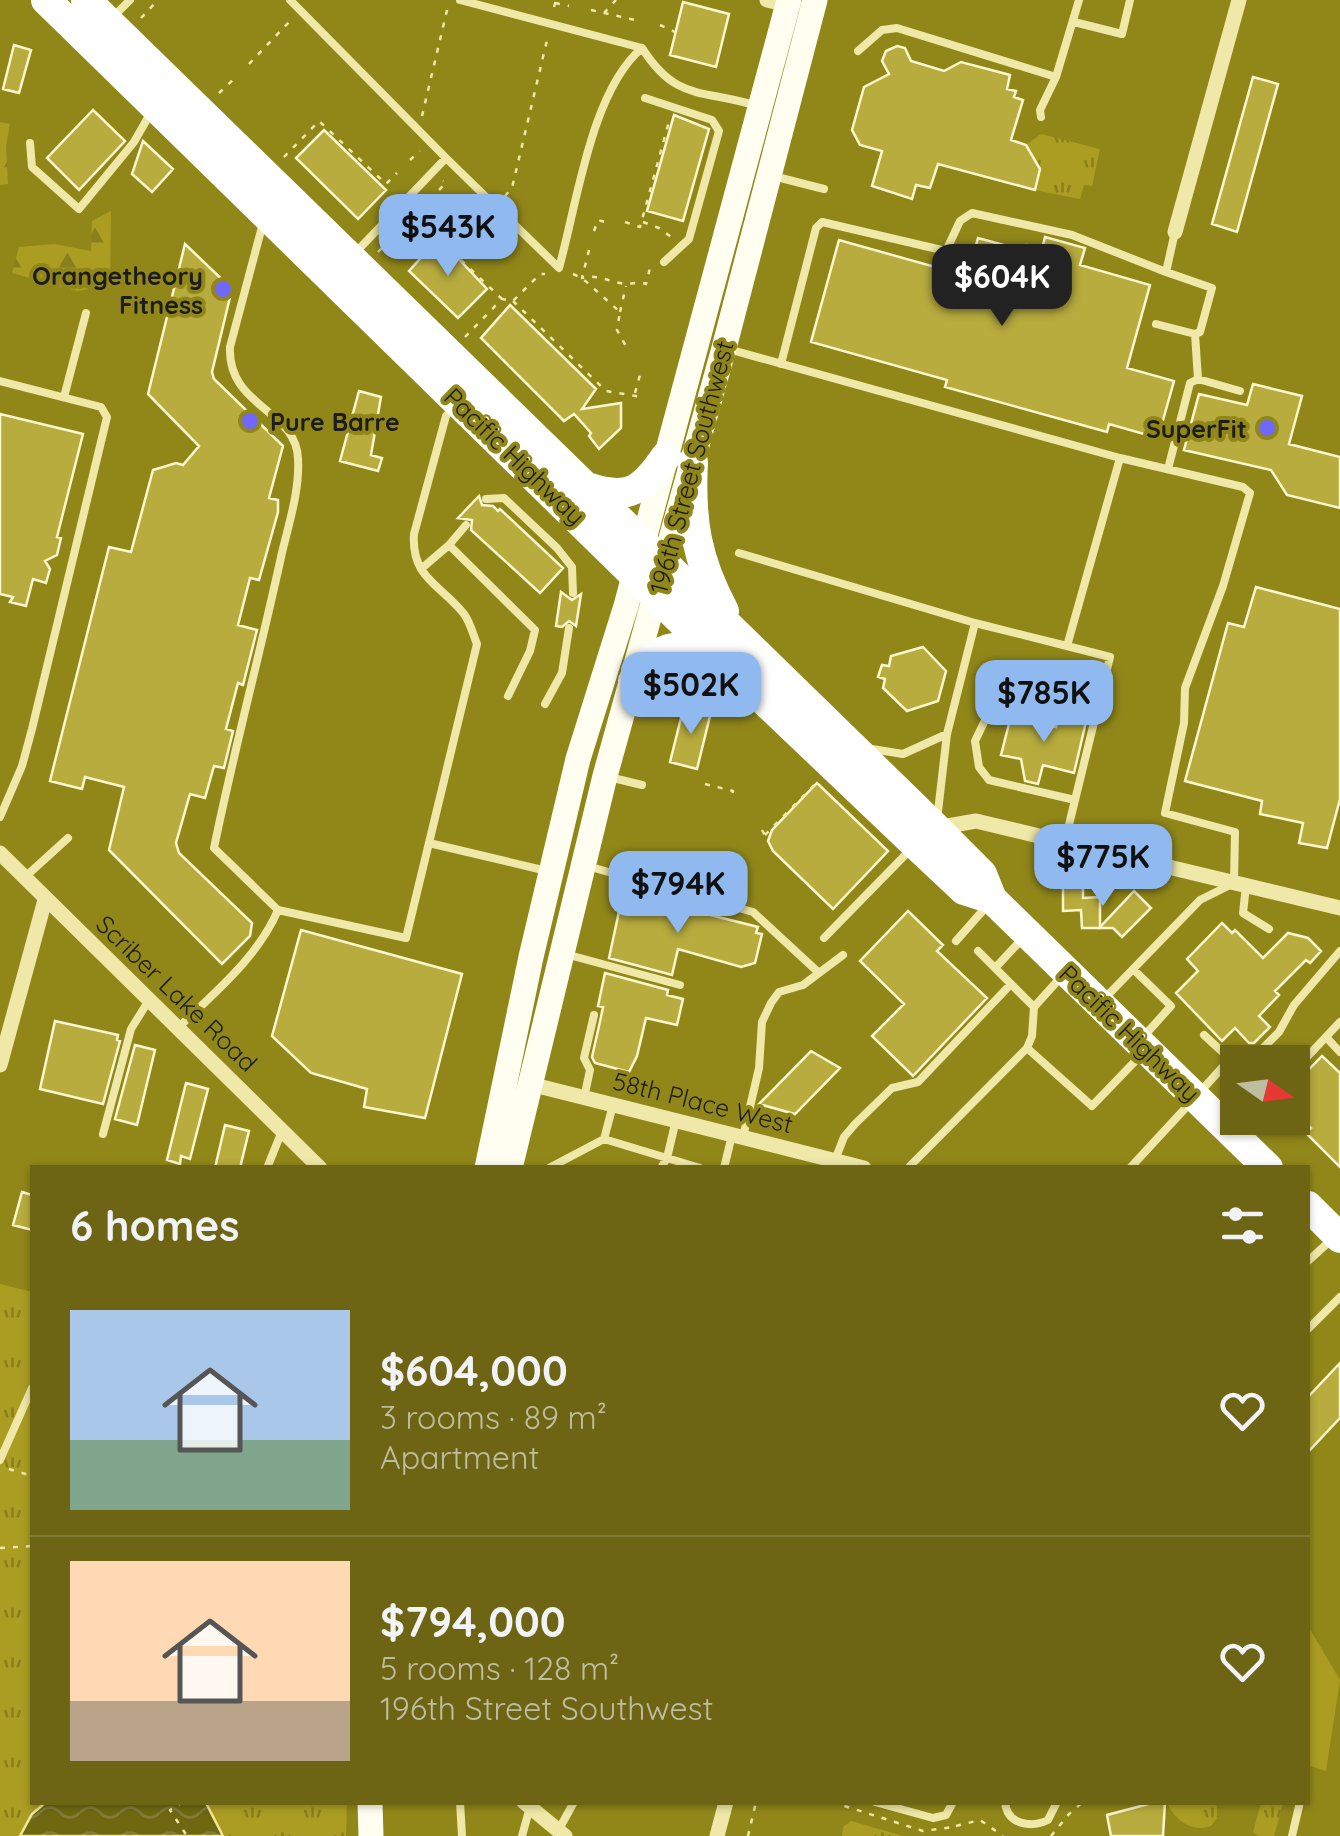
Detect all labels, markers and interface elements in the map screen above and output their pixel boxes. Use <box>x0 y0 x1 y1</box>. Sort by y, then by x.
pin: $543K <box>378 194 518 279</box>
text: $543K <box>401 206 495 246</box>
pin: $604K <box>932 244 1072 329</box>
text: $604K <box>954 256 1050 296</box>
place label: Orangetheory Fitness <box>32 260 203 320</box>
marker: Orangetheory Fitness <box>212 278 234 300</box>
street label: 196th Street Southwest <box>642 337 740 597</box>
street label: Pacific Highway <box>438 381 592 531</box>
place label: Pure Barre <box>270 406 400 437</box>
marker: Pure Barre <box>239 410 261 432</box>
place label: SuperFit <box>1146 413 1247 444</box>
marker: SuperFit <box>1256 417 1278 439</box>
pin: $502K <box>621 652 761 737</box>
pin: $785K <box>974 660 1114 745</box>
text: $502K <box>643 664 739 704</box>
text: $785K <box>997 672 1091 712</box>
pin: $775K <box>1033 824 1173 909</box>
text: $775K <box>1056 836 1150 876</box>
pin: $794K <box>608 851 748 936</box>
text: $794K <box>631 863 725 903</box>
street label: Scriber Lake Road <box>90 908 264 1078</box>
street label: Pacific Highway <box>1053 958 1207 1108</box>
north arrow <box>1220 1045 1310 1135</box>
map controls <box>1220 1045 1310 1135</box>
street label: 58th Place West <box>610 1065 796 1139</box>
icon: filters <box>1215 1198 1270 1253</box>
text: 6 homes <box>70 1199 240 1252</box>
text: $604,000 <box>380 1344 568 1397</box>
icon: home <box>150 1350 270 1470</box>
icon: heart <box>1215 1383 1270 1438</box>
text: 3 rooms · 89 m² <box>380 1397 607 1437</box>
text: Apartment <box>380 1437 539 1477</box>
text: $794,000 <box>380 1595 566 1648</box>
icon: home <box>150 1601 270 1721</box>
icon: heart <box>1215 1634 1270 1689</box>
text: 5 rooms · 128 m² <box>380 1648 619 1688</box>
text: 196th Street Southwest <box>380 1688 713 1728</box>

